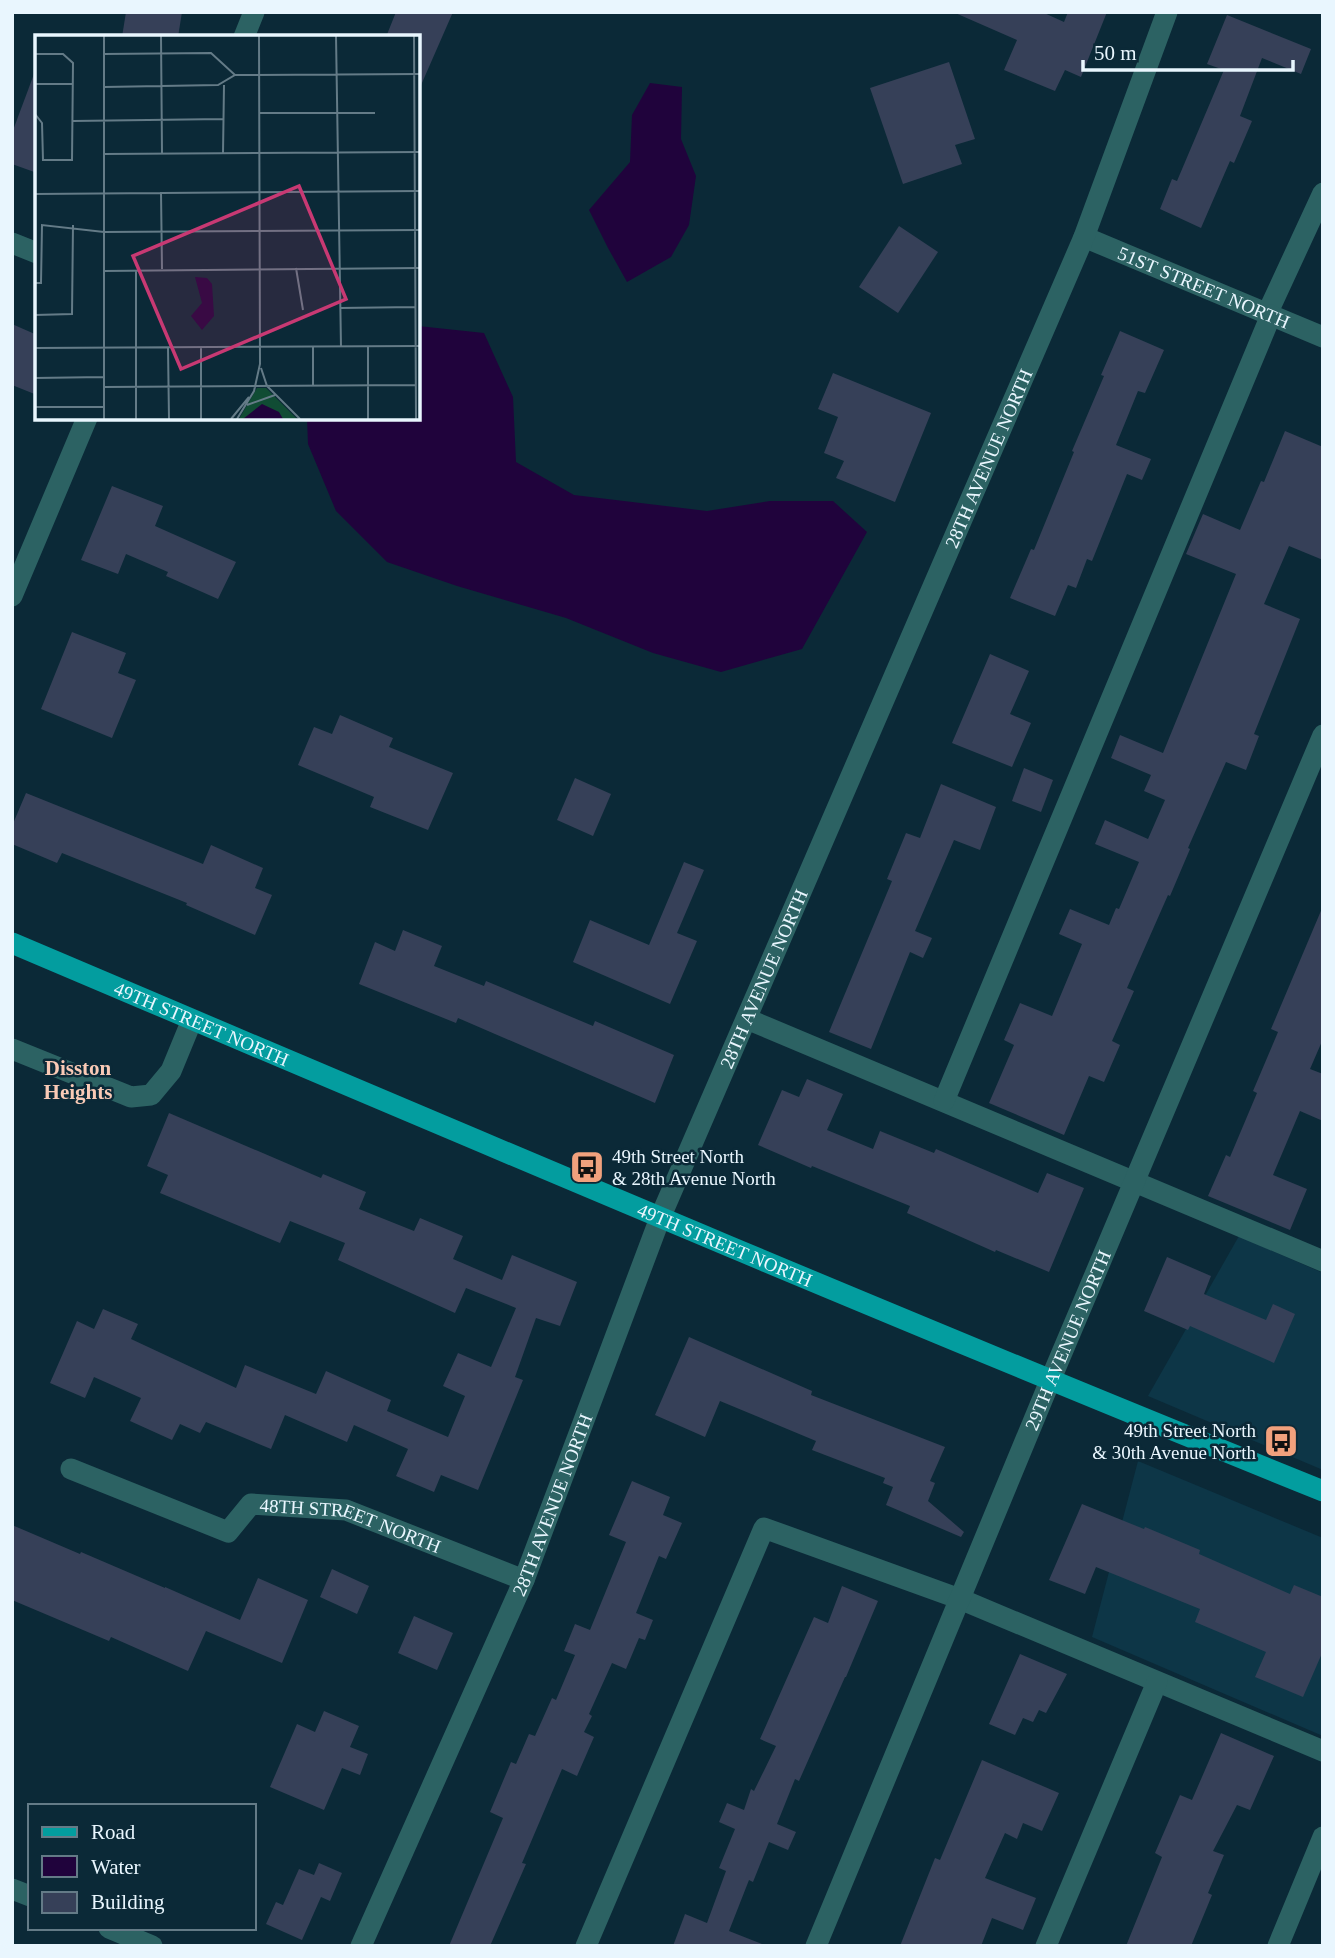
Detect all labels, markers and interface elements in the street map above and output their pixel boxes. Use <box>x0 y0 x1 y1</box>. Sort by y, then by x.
scale bar <box>1083 28 1293 72</box>
inset map <box>35 35 420 420</box>
text: 50 m <box>1094 41 1137 65</box>
street label: 51ST STREET NORTH <box>1115 242 1293 332</box>
street label: 28TH AVENUE NORTH <box>940 365 1036 551</box>
street label: 28TH AVENUE NORTH <box>716 886 811 1071</box>
street label: 49TH STREET NORTH <box>111 977 292 1070</box>
district label: Disston Heights <box>44 1056 112 1104</box>
place label: 49th Street North & 28th Avenue North <box>612 1146 776 1189</box>
bus stop icon: 49th Street North & 28th Avenue North <box>568 1148 606 1186</box>
street label: 49TH STREET NORTH <box>634 1199 816 1291</box>
street label: 29TH AVENUE NORTH <box>1020 1247 1115 1433</box>
street label: 28TH AVENUE NORTH <box>508 1411 596 1599</box>
place label: 49th Street North & 30th Avenue North <box>1092 1420 1256 1463</box>
bus stop icon: 49th Street North & 30th Avenue North <box>1262 1422 1300 1460</box>
street label: 48TH STREET NORTH <box>259 1494 444 1557</box>
legend <box>28 1804 256 1930</box>
text: Road <box>91 1820 136 1844</box>
text: Water <box>91 1855 141 1879</box>
text: Building <box>91 1890 165 1914</box>

